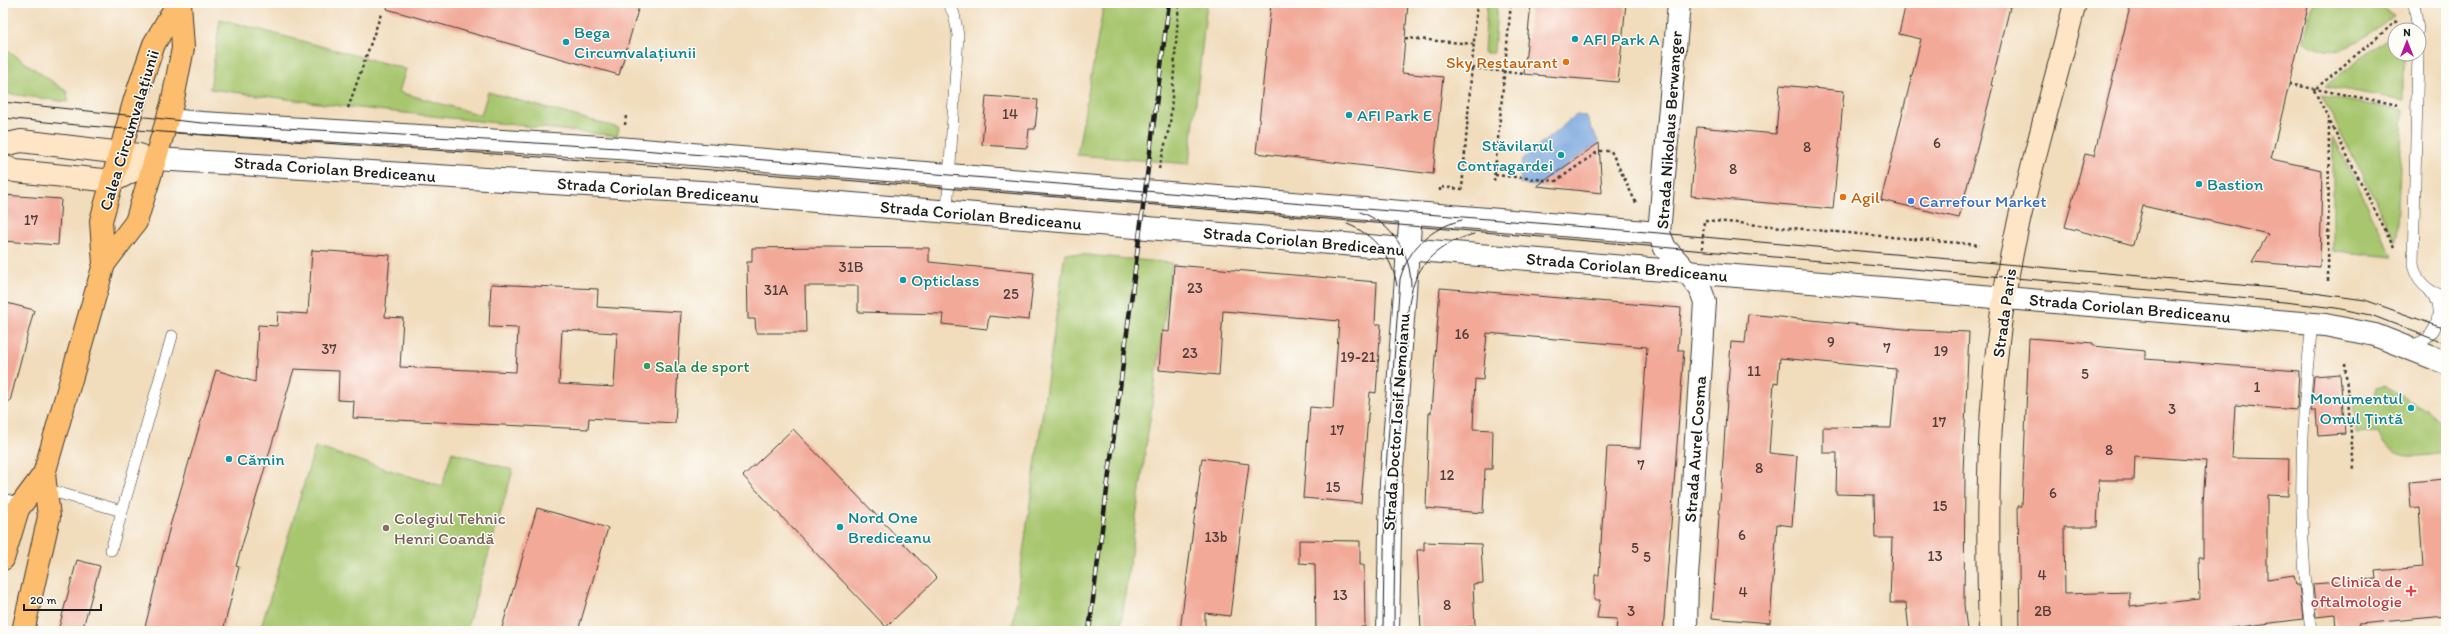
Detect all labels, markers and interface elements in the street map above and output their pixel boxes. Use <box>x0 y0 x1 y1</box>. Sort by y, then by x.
place label: Bega Circumvalațiunii <box>574 22 696 62</box>
north arrow <box>2387 22 2427 62</box>
text: N <box>2403 26 2411 39</box>
place label: AFI Park A <box>1583 29 1660 49</box>
street label: Strada Nikolaus Berwanger <box>1652 30 1686 230</box>
marker: AFI Park A <box>1570 34 1580 44</box>
marker: Bega Circumvalațiunii <box>561 37 571 47</box>
street label: Calea Circumvalațiunii <box>95 47 163 213</box>
place label: Sky Restaurant <box>1446 52 1558 72</box>
marker: Sky Restaurant <box>1561 57 1571 67</box>
house number: 14 <box>1002 105 1018 123</box>
place label: AFI Park E <box>1357 105 1432 125</box>
marker: AFI Park E <box>1344 110 1354 120</box>
house number: 6 <box>1933 134 1941 152</box>
place label: Stăvilarul Contragardei <box>1457 135 1553 175</box>
house number: 8 <box>1803 138 1811 156</box>
marker: Stăvilarul Contragardei <box>1556 150 1566 160</box>
street label: Strada Coriolan Brediceanu <box>233 152 437 186</box>
house number: 8 <box>1729 160 1737 178</box>
street label: Strada Coriolan Brediceanu <box>556 173 760 207</box>
place label: Bastion <box>2207 174 2264 194</box>
marker: Bastion <box>2194 179 2204 189</box>
place label: Agil <box>1851 187 1880 207</box>
place label: Carrefour Market <box>1919 191 2047 211</box>
marker: Agil <box>1838 192 1848 202</box>
street label: Strada Coriolan Brediceanu <box>879 196 1083 234</box>
marker: Carrefour Market <box>1906 196 1916 206</box>
house number: 17 <box>24 211 39 229</box>
street label: Strada Coriolan Brediceanu <box>1202 222 1406 260</box>
street label: Strada Coriolan Brediceanu <box>1525 248 1729 286</box>
house number: 31B <box>839 258 864 276</box>
street label: Strada Paris <box>1988 267 2020 359</box>
place label: Opticlass <box>911 270 979 290</box>
marker: Opticlass <box>898 275 908 285</box>
house number: 23 <box>1187 279 1203 297</box>
house number: 31A <box>764 281 789 299</box>
house number: 25 <box>1003 285 1019 303</box>
street label: Strada Coriolan Brediceanu <box>2028 289 2232 327</box>
street label: Strada Doctor Iosif Nemoianu <box>1378 313 1414 531</box>
house number: 16 <box>1455 325 1470 343</box>
house number: 9 <box>1827 333 1835 351</box>
house number: 7 <box>1883 339 1891 357</box>
house number: 37 <box>321 340 337 358</box>
house number: 19 <box>1934 342 1949 360</box>
house number: 23 <box>1182 344 1198 362</box>
house number: 19-21 <box>1340 348 1376 366</box>
place label: Sala de sport <box>655 356 750 376</box>
marker: Sala de sport <box>642 361 652 371</box>
house number: 11 <box>1747 362 1761 380</box>
house number: 5 <box>2081 365 2089 383</box>
street label: Strada Aurel Cosma <box>1680 375 1710 523</box>
house number: 1 <box>2254 378 2261 396</box>
place label: Monumentul Omul Țintă <box>2310 388 2403 428</box>
house number: 3 <box>2168 400 2176 418</box>
marker: Monumentul Omul Țintă <box>2406 403 2416 413</box>
house number: 17 <box>1932 413 1947 431</box>
house number: 17 <box>1330 421 1345 439</box>
house number: 8 <box>2105 441 2113 459</box>
place label: Cămin <box>237 449 285 469</box>
marker: Cămin <box>224 454 234 464</box>
house number: 7 <box>1637 456 1645 474</box>
house number: 8 <box>1755 459 1763 477</box>
house number: 12 <box>1440 466 1455 484</box>
house number: 15 <box>1326 478 1341 496</box>
house number: 6 <box>2049 484 2057 502</box>
house number: 15 <box>1933 497 1948 515</box>
place label: Nord One Brediceanu <box>848 507 931 547</box>
place label: Colegiul Tehnic Henri Coandă <box>394 508 506 548</box>
marker: Nord One Brediceanu <box>835 522 845 532</box>
marker: Colegiul Tehnic Henri Coandă <box>381 523 391 533</box>
house number: 6 <box>1738 526 1746 544</box>
house number: 13b <box>1205 528 1228 546</box>
house number: 5 <box>1631 539 1639 557</box>
house number: 13 <box>1927 547 1943 565</box>
house number: 5 <box>1643 548 1651 566</box>
house number: 4 <box>2037 566 2047 584</box>
place label: Clinica de oftalmologie <box>2311 571 2402 611</box>
house number: 4 <box>1738 583 1748 601</box>
marker: Clinica de oftalmologie <box>2405 585 2417 597</box>
scale bar <box>24 586 101 612</box>
house number: 13 <box>1332 586 1348 604</box>
text: 20 m <box>30 593 57 607</box>
house number: 8 <box>1443 596 1451 614</box>
house number: 3 <box>1627 602 1635 620</box>
house number: 2B <box>2034 602 2052 620</box>

